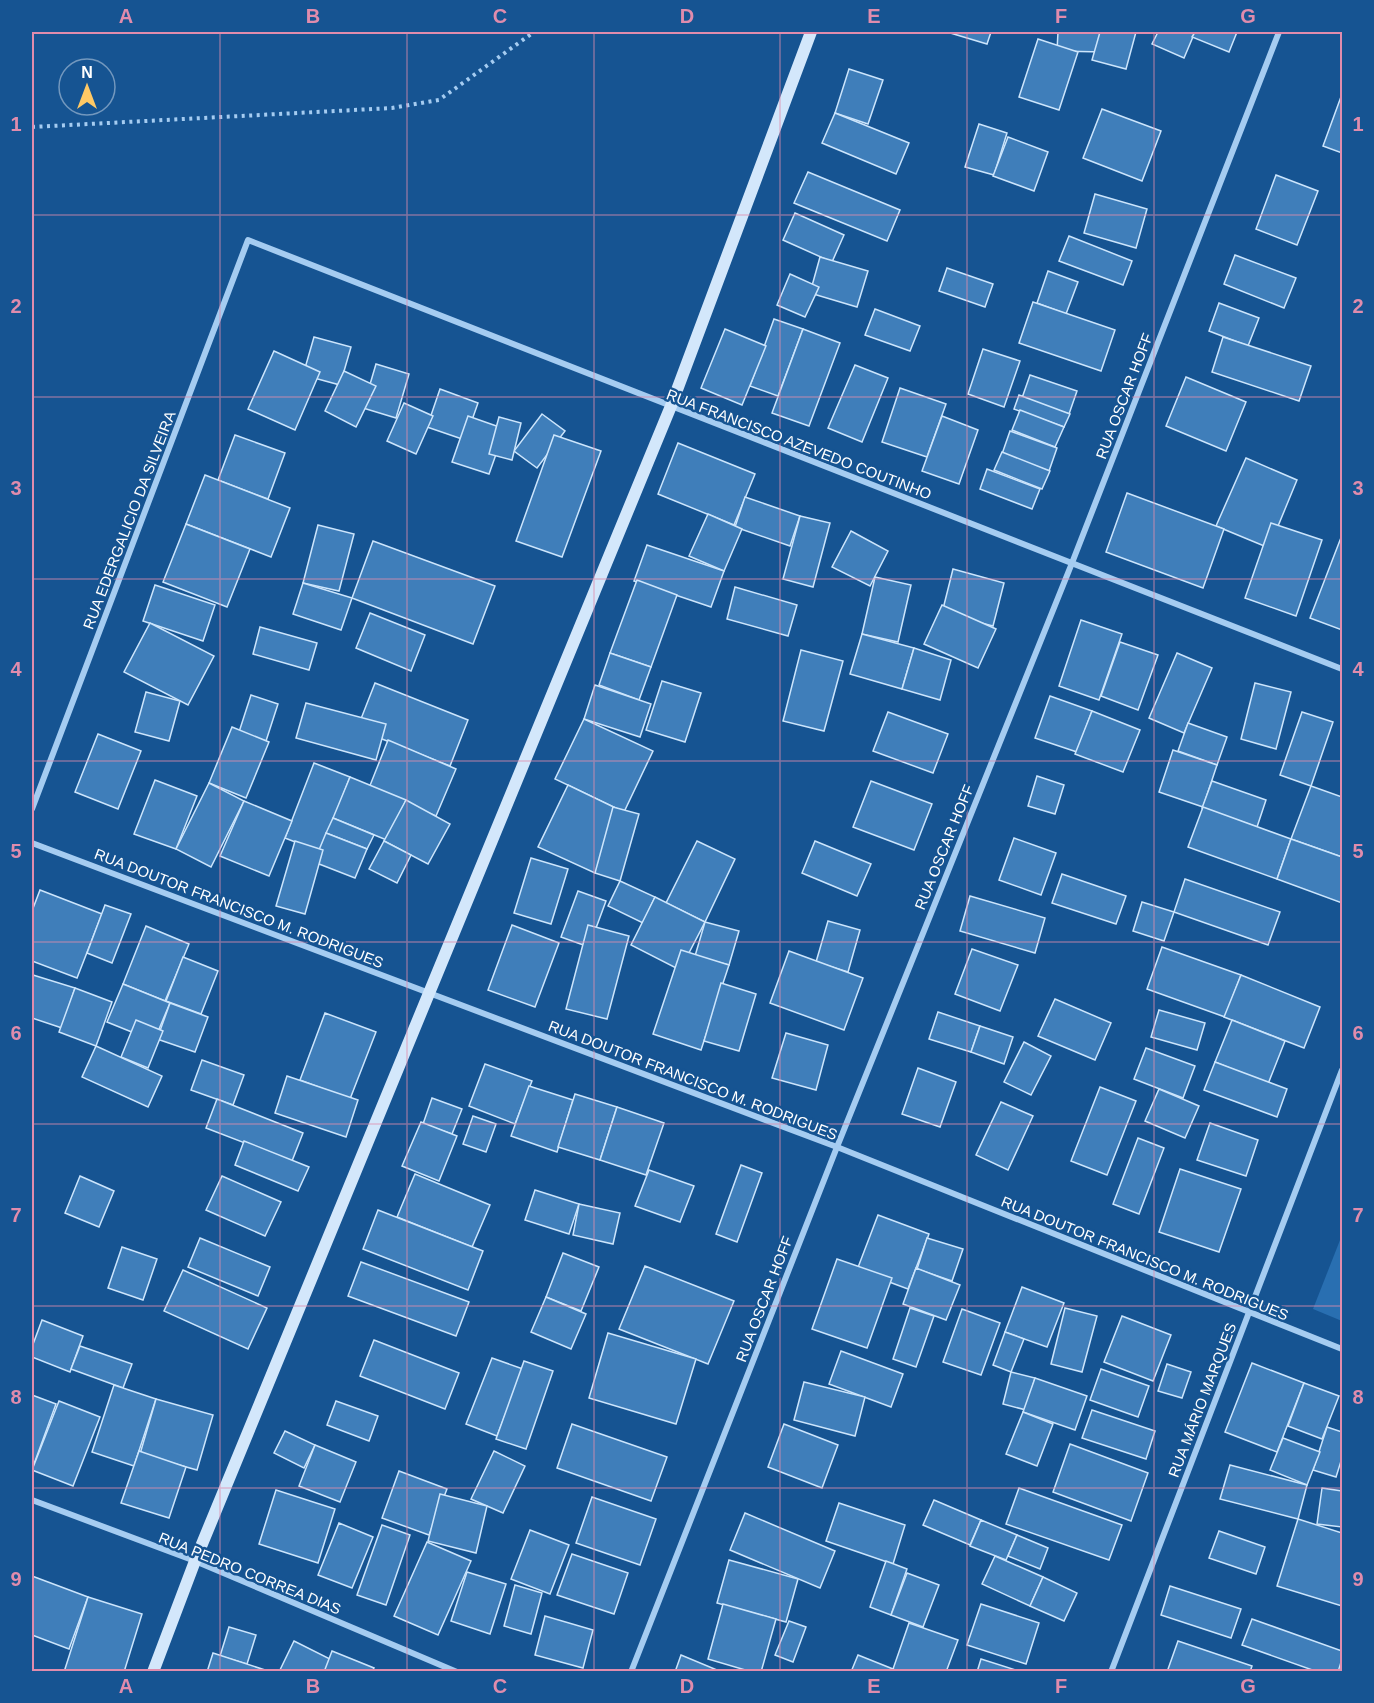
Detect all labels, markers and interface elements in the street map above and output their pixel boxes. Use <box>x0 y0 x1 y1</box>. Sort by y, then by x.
text: A <box>119 5 133 27</box>
text: B <box>306 5 320 27</box>
text: C <box>493 5 507 27</box>
text: D <box>680 5 694 27</box>
text: E <box>867 5 881 27</box>
text: F <box>1055 5 1067 27</box>
text: G <box>1240 5 1256 27</box>
north arrow <box>57 57 117 117</box>
text: N <box>81 64 93 81</box>
text: 1 <box>10 113 22 135</box>
text: 1 <box>1352 113 1364 135</box>
text: 2 <box>10 295 22 317</box>
text: 2 <box>1352 295 1364 317</box>
street label: RUA OSCAR HOFF <box>1092 331 1156 461</box>
street label: RUA FRANCISCO AZEVEDO COUTINHO <box>664 385 934 503</box>
street label: RUA EDERGALICIO DA SILVEIRA <box>79 409 179 631</box>
text: 3 <box>10 477 22 499</box>
text: 3 <box>1352 477 1364 499</box>
text: 4 <box>10 658 22 680</box>
text: 4 <box>1352 658 1364 680</box>
street label: RUA OSCAR HOFF <box>911 782 977 912</box>
text: 5 <box>10 840 22 862</box>
text: 5 <box>1352 840 1364 862</box>
street label: RUA DOUTOR FRANCISCO M. RODRIGUES <box>92 845 386 971</box>
street label: RUA DOUTOR FRANCISCO M. RODRIGUES <box>546 1017 840 1143</box>
text: 6 <box>10 1022 22 1044</box>
text: 6 <box>1352 1022 1364 1044</box>
street label: RUA DOUTOR FRANCISCO M. RODRIGUES <box>999 1192 1291 1324</box>
text: 7 <box>10 1204 22 1226</box>
text: 7 <box>1352 1204 1364 1226</box>
street label: RUA OSCAR HOFF <box>732 1234 796 1364</box>
street label: RUA MÁRIO MARQUES <box>1165 1320 1239 1480</box>
text: 8 <box>10 1386 22 1408</box>
text: 8 <box>1352 1386 1364 1408</box>
street label: RUA PEDRO CORREA DIAS <box>156 1529 344 1617</box>
text: 9 <box>10 1568 22 1590</box>
text: 9 <box>1352 1568 1364 1590</box>
text: A <box>119 1675 133 1697</box>
text: B <box>306 1675 320 1697</box>
text: C <box>493 1675 507 1697</box>
text: D <box>680 1675 694 1697</box>
text: E <box>867 1675 881 1697</box>
text: F <box>1055 1675 1067 1697</box>
text: G <box>1240 1675 1256 1697</box>

